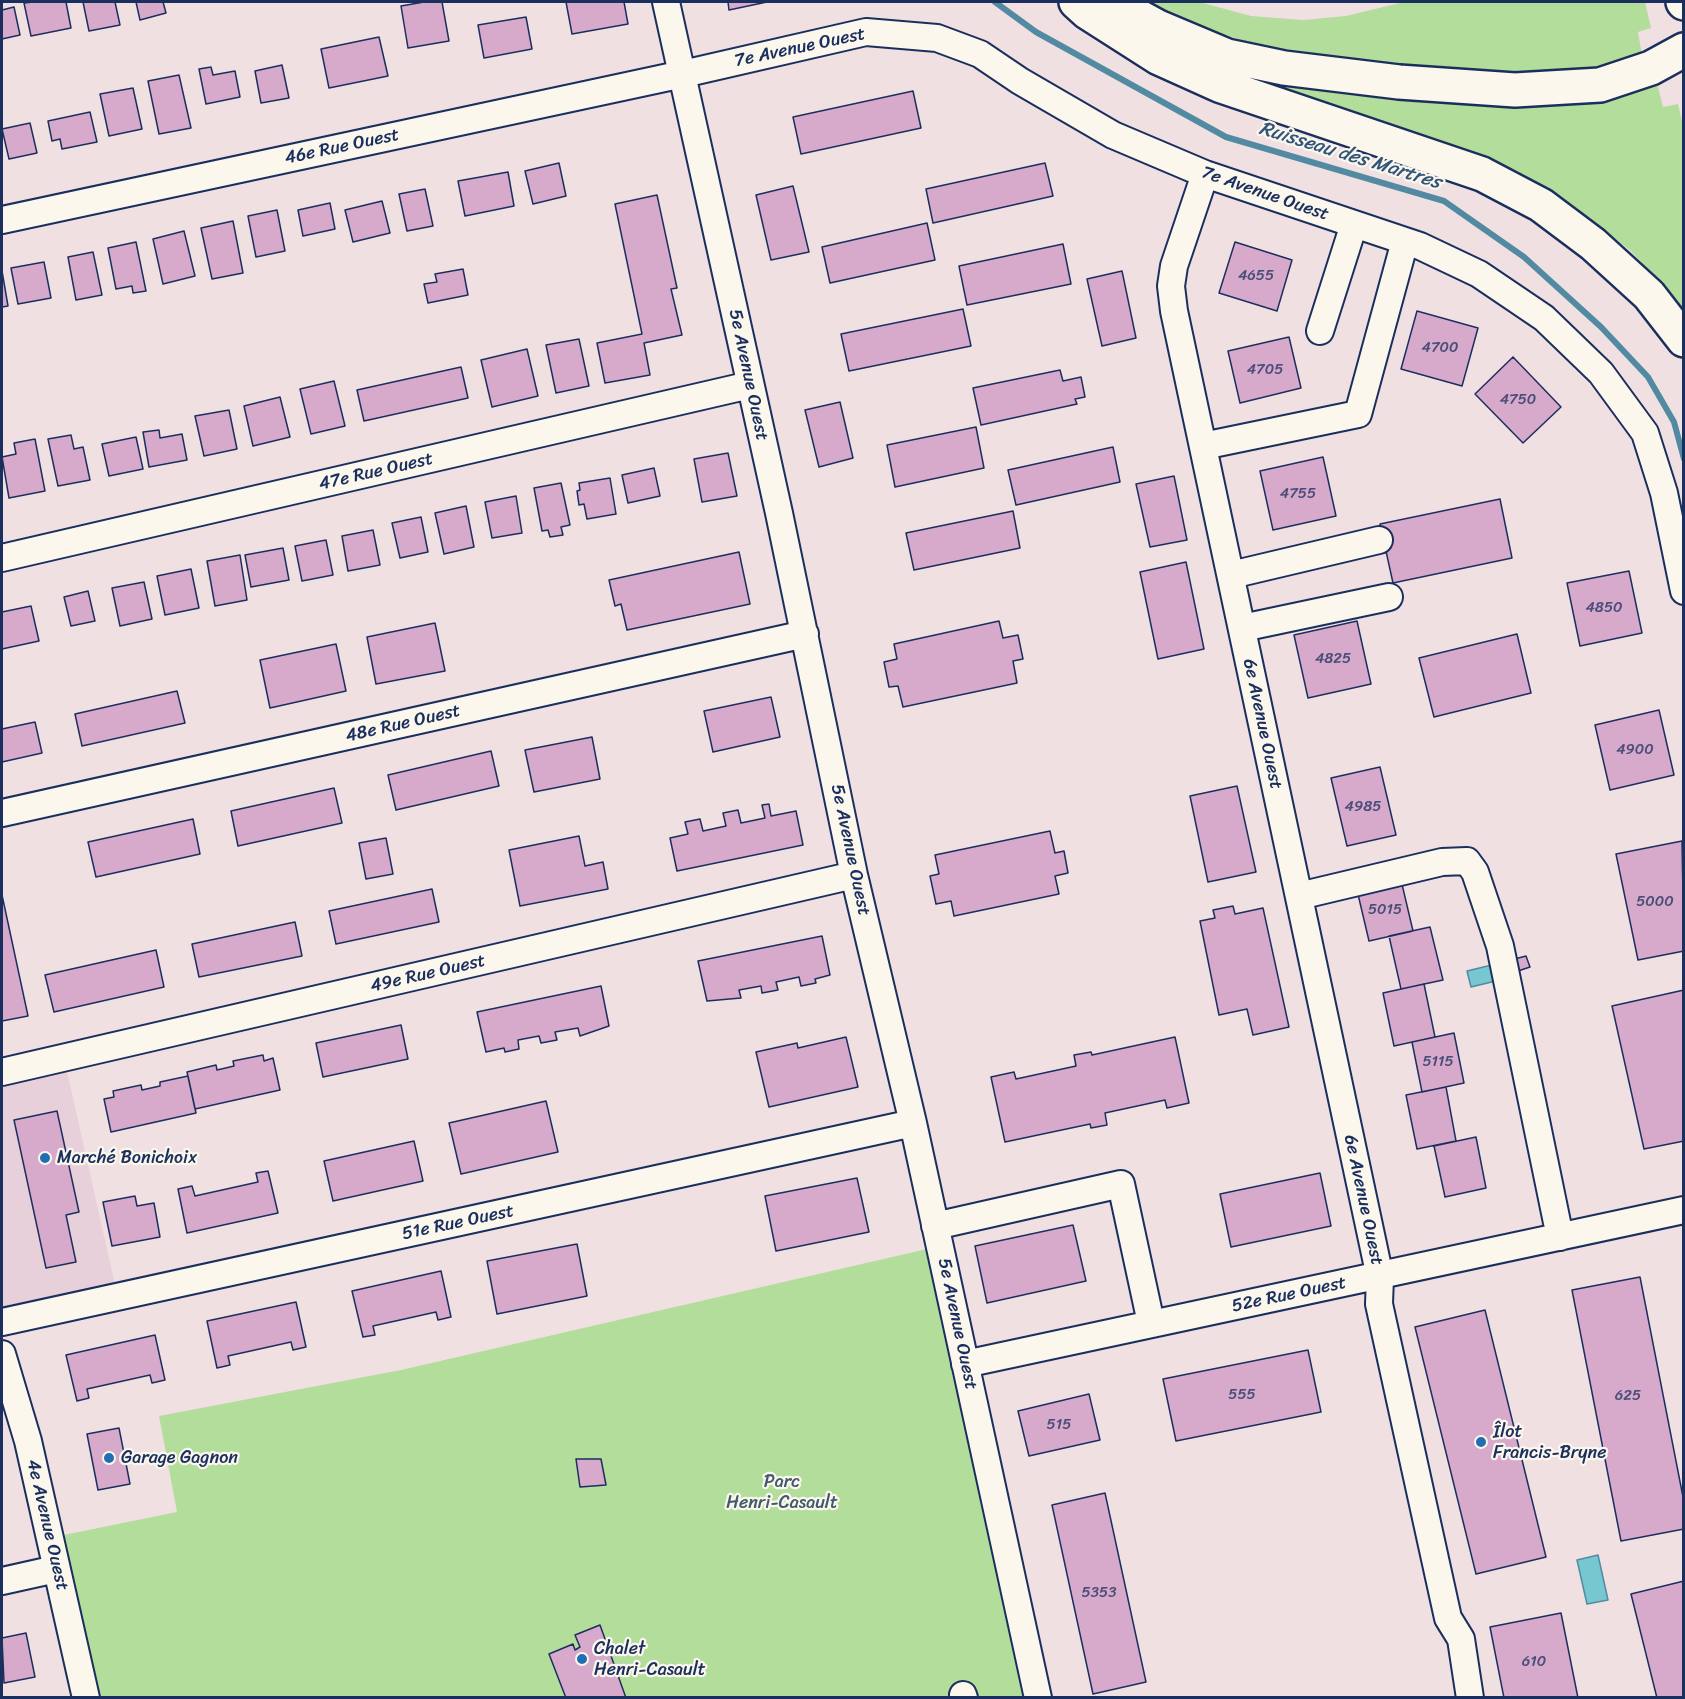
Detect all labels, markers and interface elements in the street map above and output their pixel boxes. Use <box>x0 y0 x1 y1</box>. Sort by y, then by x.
street label: 7e Avenue Ouest <box>733 24 867 72</box>
water label: Ruisseau des Martres <box>1256 117 1444 195</box>
street label: 46e Rue Ouest <box>283 124 401 170</box>
street label: 7e Avenue Ouest <box>1199 162 1331 226</box>
house number: 4655 <box>1238 267 1274 285</box>
street label: 5e Avenue Ouest <box>724 307 772 443</box>
house number: 4700 <box>1422 339 1458 357</box>
house number: 4705 <box>1247 361 1283 379</box>
house number: 4750 <box>1500 391 1536 409</box>
street label: 47e Rue Ouest <box>317 448 435 496</box>
house number: 4755 <box>1280 485 1316 503</box>
house number: 4850 <box>1585 599 1623 617</box>
house number: 4825 <box>1315 650 1351 668</box>
street label: 6e Avenue Ouest <box>1238 657 1286 791</box>
street label: 48e Rue Ouest <box>343 700 463 748</box>
house number: 4900 <box>1616 741 1654 759</box>
street label: 5e Avenue Ouest <box>826 782 874 918</box>
house number: 4985 <box>1345 798 1381 816</box>
house number: 5000 <box>1636 893 1674 911</box>
house number: 5015 <box>1368 901 1402 919</box>
street label: 49e Rue Ouest <box>368 950 488 998</box>
house number: 5115 <box>1422 1053 1454 1071</box>
street label: 6e Avenue Ouest <box>1339 1133 1387 1267</box>
place label: Marché Bonichoix <box>57 1147 197 1169</box>
marker: Marché Bonichoix <box>38 1151 52 1165</box>
street label: 51e Rue Ouest <box>400 1201 516 1245</box>
street label: 5e Avenue Ouest <box>933 1256 981 1392</box>
street label: 52e Rue Ouest <box>1230 1272 1348 1318</box>
house number: 555 <box>1228 1386 1256 1404</box>
house number: 625 <box>1615 1387 1641 1405</box>
house number: 515 <box>1047 1416 1071 1434</box>
place label: Îlot Francis-Bryne <box>1493 1421 1606 1464</box>
marker: Îlot Francis-Bryne <box>1474 1435 1488 1449</box>
place label: Garage Gagnon <box>121 1447 238 1469</box>
marker: Garage Gagnon <box>102 1451 116 1465</box>
street label: 4e Avenue Ouest <box>21 1457 73 1593</box>
park label: Parc Henri-Casault <box>726 1471 838 1514</box>
house number: 5353 <box>1082 1584 1116 1602</box>
place label: Chalet Henri-Casault <box>594 1638 706 1680</box>
marker: Chalet Henri-Casault <box>575 1652 589 1666</box>
house number: 610 <box>1522 1653 1546 1671</box>

